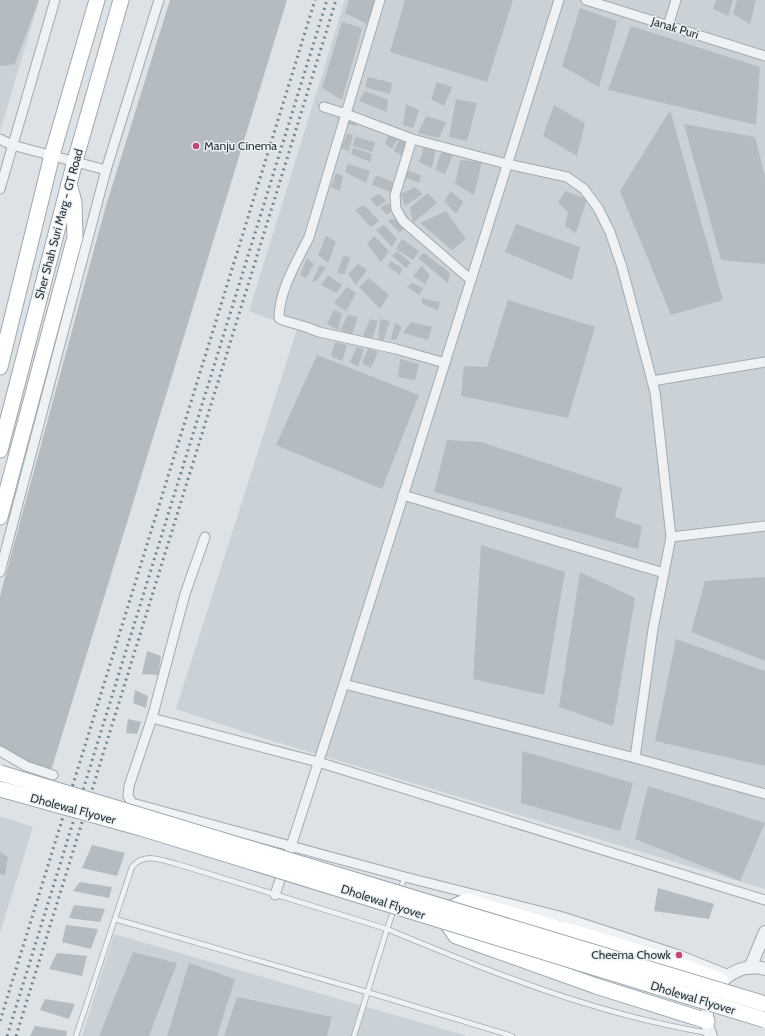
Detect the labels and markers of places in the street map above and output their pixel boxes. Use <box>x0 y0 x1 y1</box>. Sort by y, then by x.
place label: Manju Cinema <box>204 138 277 153</box>
marker: Manju Cinema <box>191 141 201 151</box>
place label: Cheema Chowk <box>591 947 672 962</box>
marker: Cheema Chowk <box>674 950 684 960</box>

